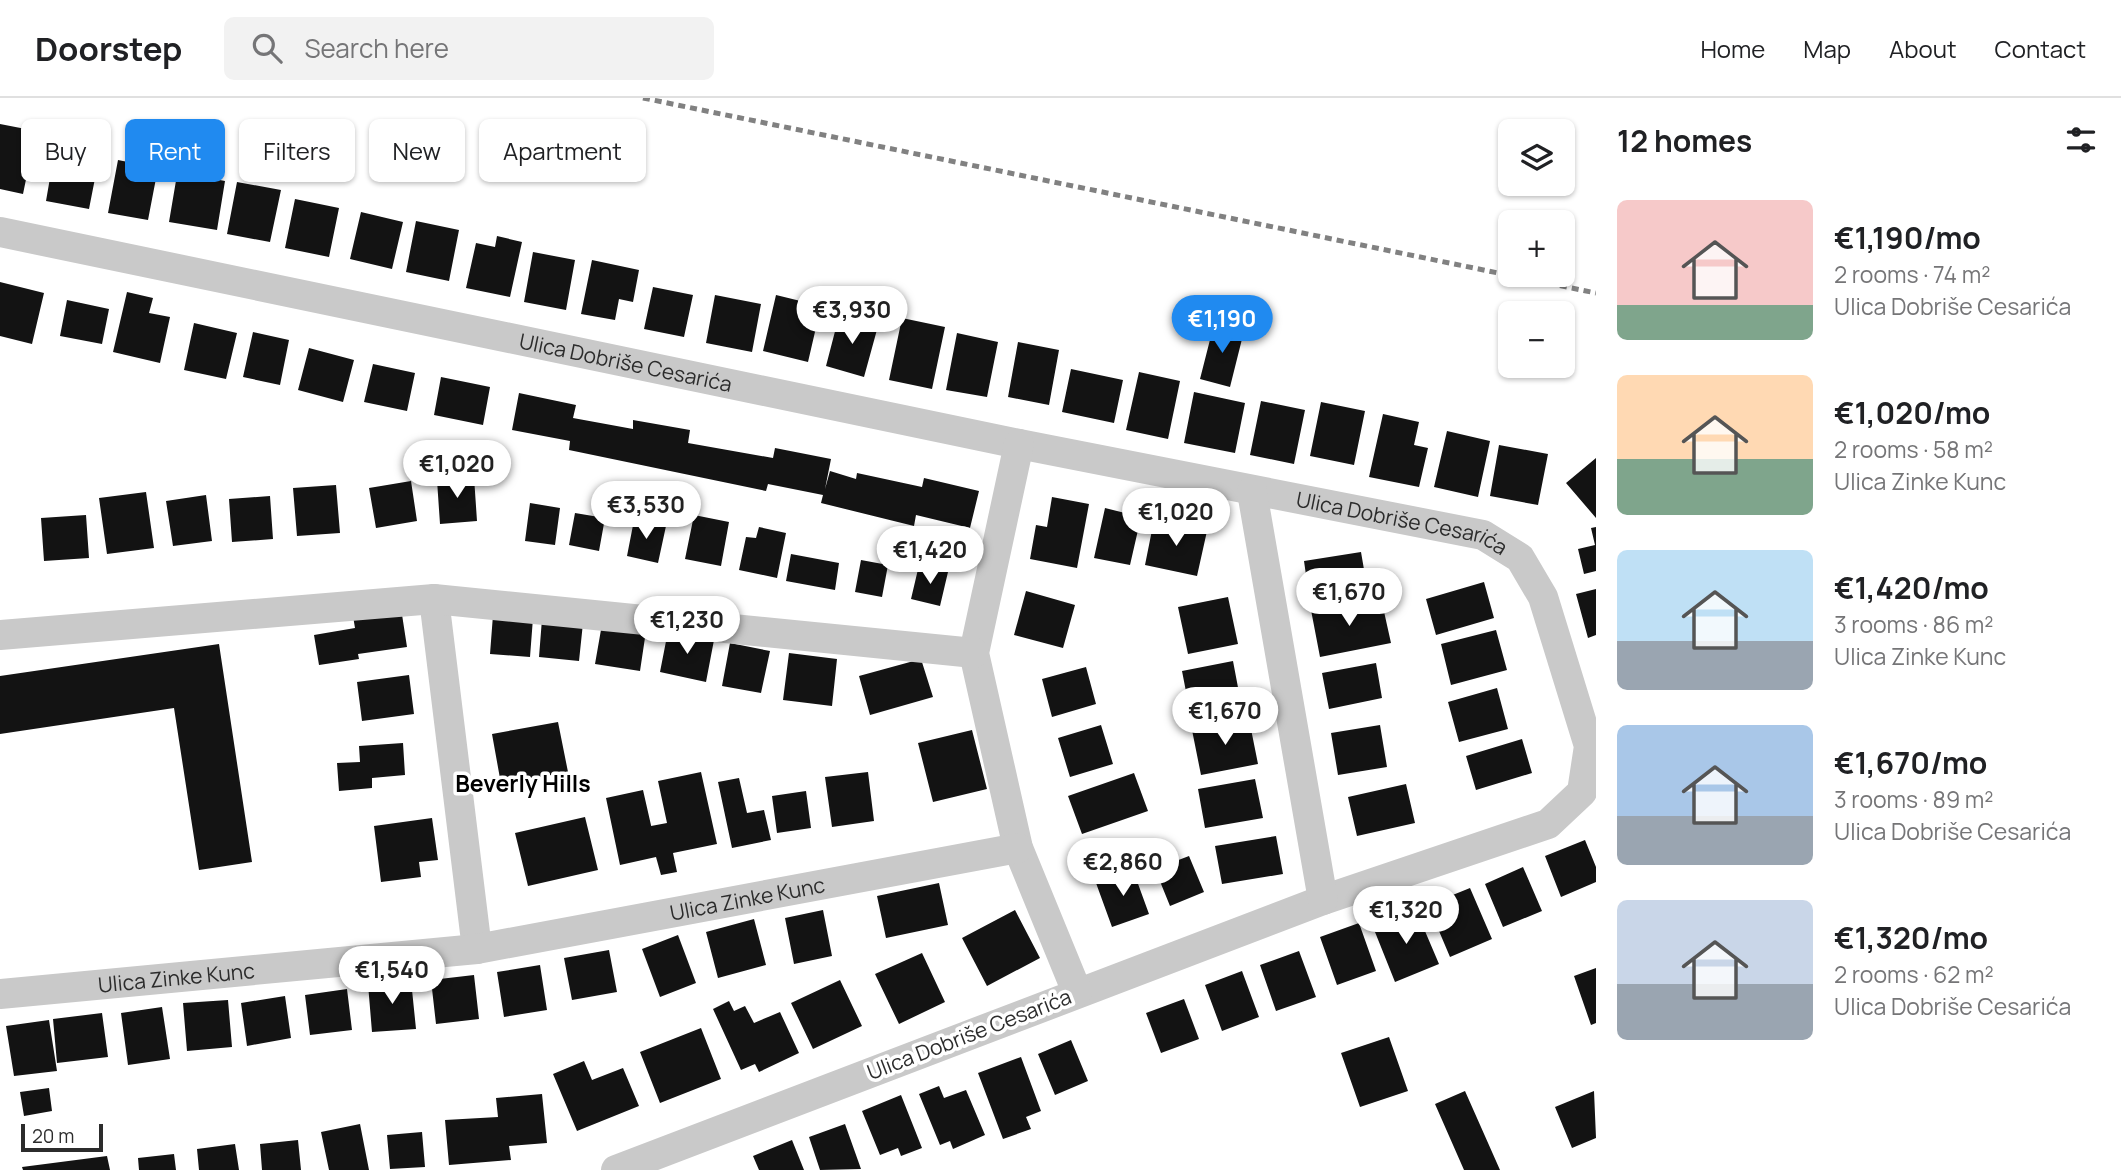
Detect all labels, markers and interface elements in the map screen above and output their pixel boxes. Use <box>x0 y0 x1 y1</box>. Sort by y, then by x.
search box <box>224 17 714 80</box>
text: Doorstep <box>35 26 182 71</box>
icon: search <box>248 29 286 67</box>
text: Search here <box>304 30 449 66</box>
text: Home <box>1700 32 1765 65</box>
text: Map <box>1803 32 1851 65</box>
text: About <box>1889 32 1957 65</box>
text: Contact <box>1995 32 2086 65</box>
chip: Buy <box>21 119 111 182</box>
chip: Rent <box>125 119 225 182</box>
chip: Filters <box>239 119 355 182</box>
chip: New <box>369 119 465 182</box>
chip: Apartment <box>479 119 646 182</box>
map controls <box>1498 119 1575 378</box>
button: layers <box>1498 119 1575 196</box>
text: 12 homes <box>1617 120 1752 161</box>
icon: filters <box>2062 121 2100 159</box>
button: + <box>1498 210 1575 287</box>
text: €1,190/mo <box>1834 217 1981 258</box>
icon: home <box>1673 228 1757 312</box>
text: 2 rooms · 74 m² <box>1834 258 1990 290</box>
pin: €3,930 <box>795 286 909 346</box>
text: Ulica Dobriše Cesarića <box>1834 290 2071 322</box>
text: €3,930 <box>813 293 891 325</box>
pin: €1,190 <box>1165 296 1279 355</box>
button: − <box>1498 301 1575 378</box>
text: €1,190 <box>1188 302 1256 334</box>
street label: Ulica Dobriše Cesarića <box>517 326 735 398</box>
text: €1,020/mo <box>1834 392 1990 433</box>
icon: home <box>1673 403 1757 487</box>
text: 2 rooms · 58 m² <box>1834 433 1993 465</box>
pin: €1,020 <box>400 440 514 500</box>
text: €1,020 <box>419 447 495 479</box>
text: Ulica Zinke Kunc <box>1834 465 2006 497</box>
pin: €3,530 <box>589 482 703 541</box>
street label: Ulica Dobriše Cesarića <box>1294 485 1513 561</box>
text: €3,530 <box>607 488 685 520</box>
pin: €1,020 <box>1119 489 1233 548</box>
text: €1,020 <box>1138 495 1214 527</box>
pin: €1,420 <box>873 526 987 586</box>
text: €1,420 <box>893 533 967 565</box>
text: €1,420/mo <box>1834 567 1989 608</box>
pin: €1,670 <box>1292 568 1406 628</box>
text: €1,670 <box>1312 575 1386 607</box>
icon: home <box>1673 578 1757 662</box>
pin: €1,230 <box>630 596 744 656</box>
text: €1,230 <box>650 603 724 635</box>
text: 3 rooms · 86 m² <box>1834 608 1994 640</box>
text: Ulica Zinke Kunc <box>1834 640 2006 672</box>
pin: €1,670 <box>1168 688 1282 747</box>
text: €1,670 <box>1188 694 1262 726</box>
text: €1,670/mo <box>1834 742 1987 783</box>
icon: home <box>1673 753 1757 837</box>
district label: Beverly Hills <box>455 767 591 799</box>
text: 3 rooms · 89 m² <box>1834 783 1994 815</box>
text: Ulica Dobriše Cesarića <box>1834 815 2071 847</box>
pin: €2,860 <box>1066 838 1180 898</box>
text: €2,860 <box>1083 845 1163 877</box>
street label: Ulica Zinke Kunc <box>667 870 827 927</box>
pin: €1,320 <box>1349 886 1463 946</box>
text: €1,320 <box>1369 893 1443 925</box>
text: €1,320/mo <box>1834 917 1988 958</box>
icon: home <box>1673 928 1757 1012</box>
pin: €1,540 <box>335 946 449 1006</box>
text: €1,540 <box>355 953 429 985</box>
street label: Ulica Zinke Kunc <box>97 956 256 999</box>
text: 2 rooms · 62 m² <box>1834 958 1994 990</box>
street label: Ulica Dobriše Cesarića <box>863 982 1075 1086</box>
text: Ulica Dobriše Cesarića <box>1834 990 2071 1022</box>
scale bar <box>21 1121 103 1153</box>
text: 20 m <box>32 1123 74 1149</box>

